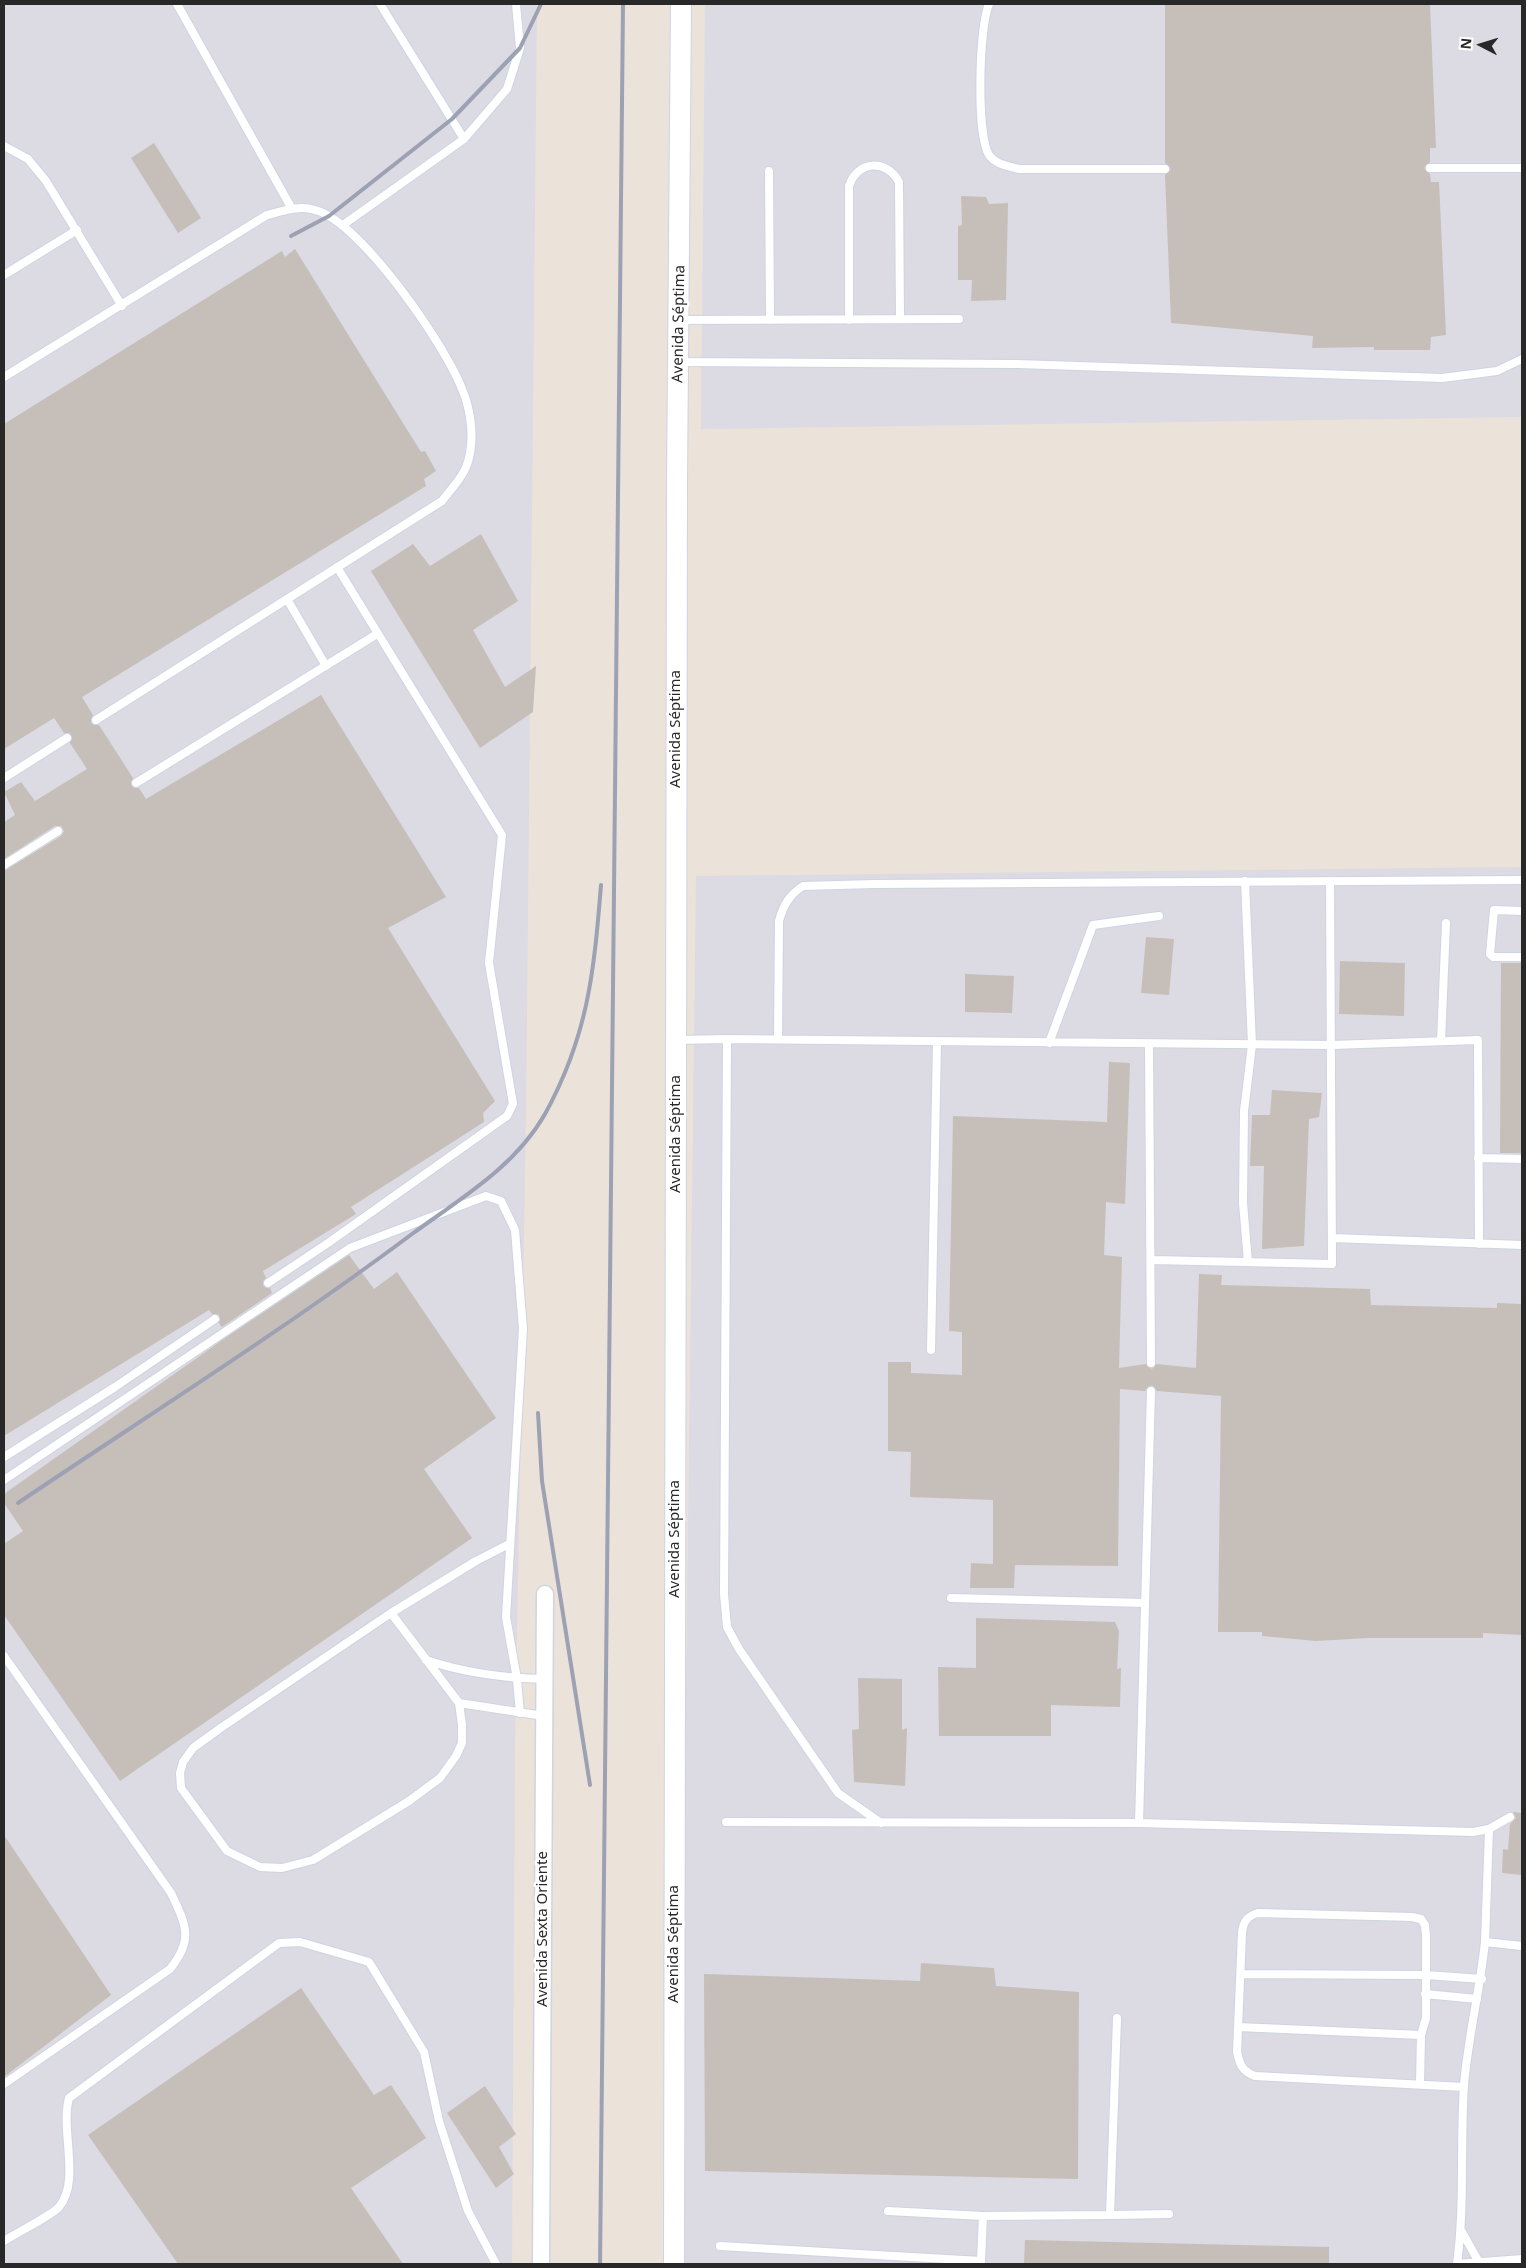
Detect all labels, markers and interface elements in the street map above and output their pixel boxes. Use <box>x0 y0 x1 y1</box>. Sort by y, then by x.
north arrow <box>1456 20 1506 70</box>
text: N <box>1456 37 1476 50</box>
street label: Avenida Séptima <box>669 265 689 383</box>
street label: Avenida Séptima <box>667 670 685 788</box>
street label: Avenida Séptima <box>667 1075 685 1193</box>
street label: Avenida Séptima <box>666 1480 684 1598</box>
street label: Avenida Sexta Oriente <box>534 1851 552 2007</box>
street label: Avenida Séptima <box>665 1885 683 2003</box>

